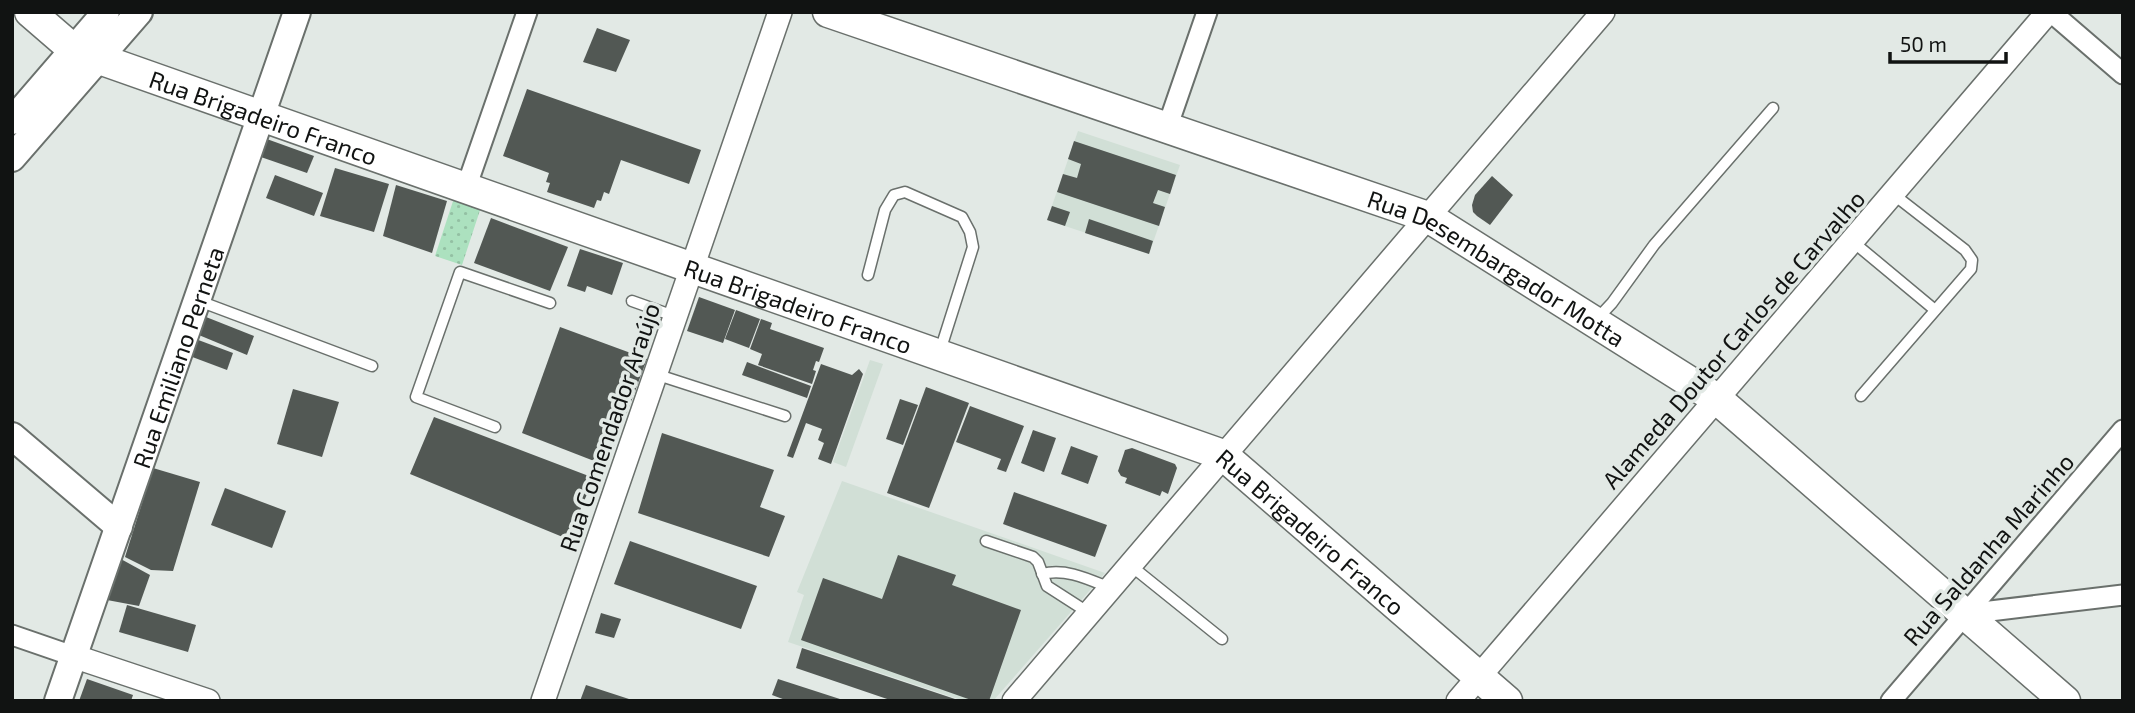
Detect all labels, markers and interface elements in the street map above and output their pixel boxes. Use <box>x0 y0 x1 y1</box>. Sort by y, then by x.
scale bar <box>1890 21 2006 65</box>
text: 50 m <box>1900 31 1947 56</box>
street label: Rua Brigadeiro Franco <box>146 63 381 170</box>
street label: Rua Desembargador Motta <box>1364 183 1631 352</box>
street label: Alameda Doutor Carlos de Carvalho <box>1596 184 1870 494</box>
street label: Rua Emiliano Perneta <box>125 243 229 472</box>
street label: Rua Brigadeiro Franco <box>680 252 916 359</box>
street label: Rua Comendador Araújo <box>553 299 665 555</box>
street label: Rua Brigadeiro Franco <box>1211 442 1411 621</box>
street label: Rua Saldanha Marinho <box>1897 447 2079 651</box>

